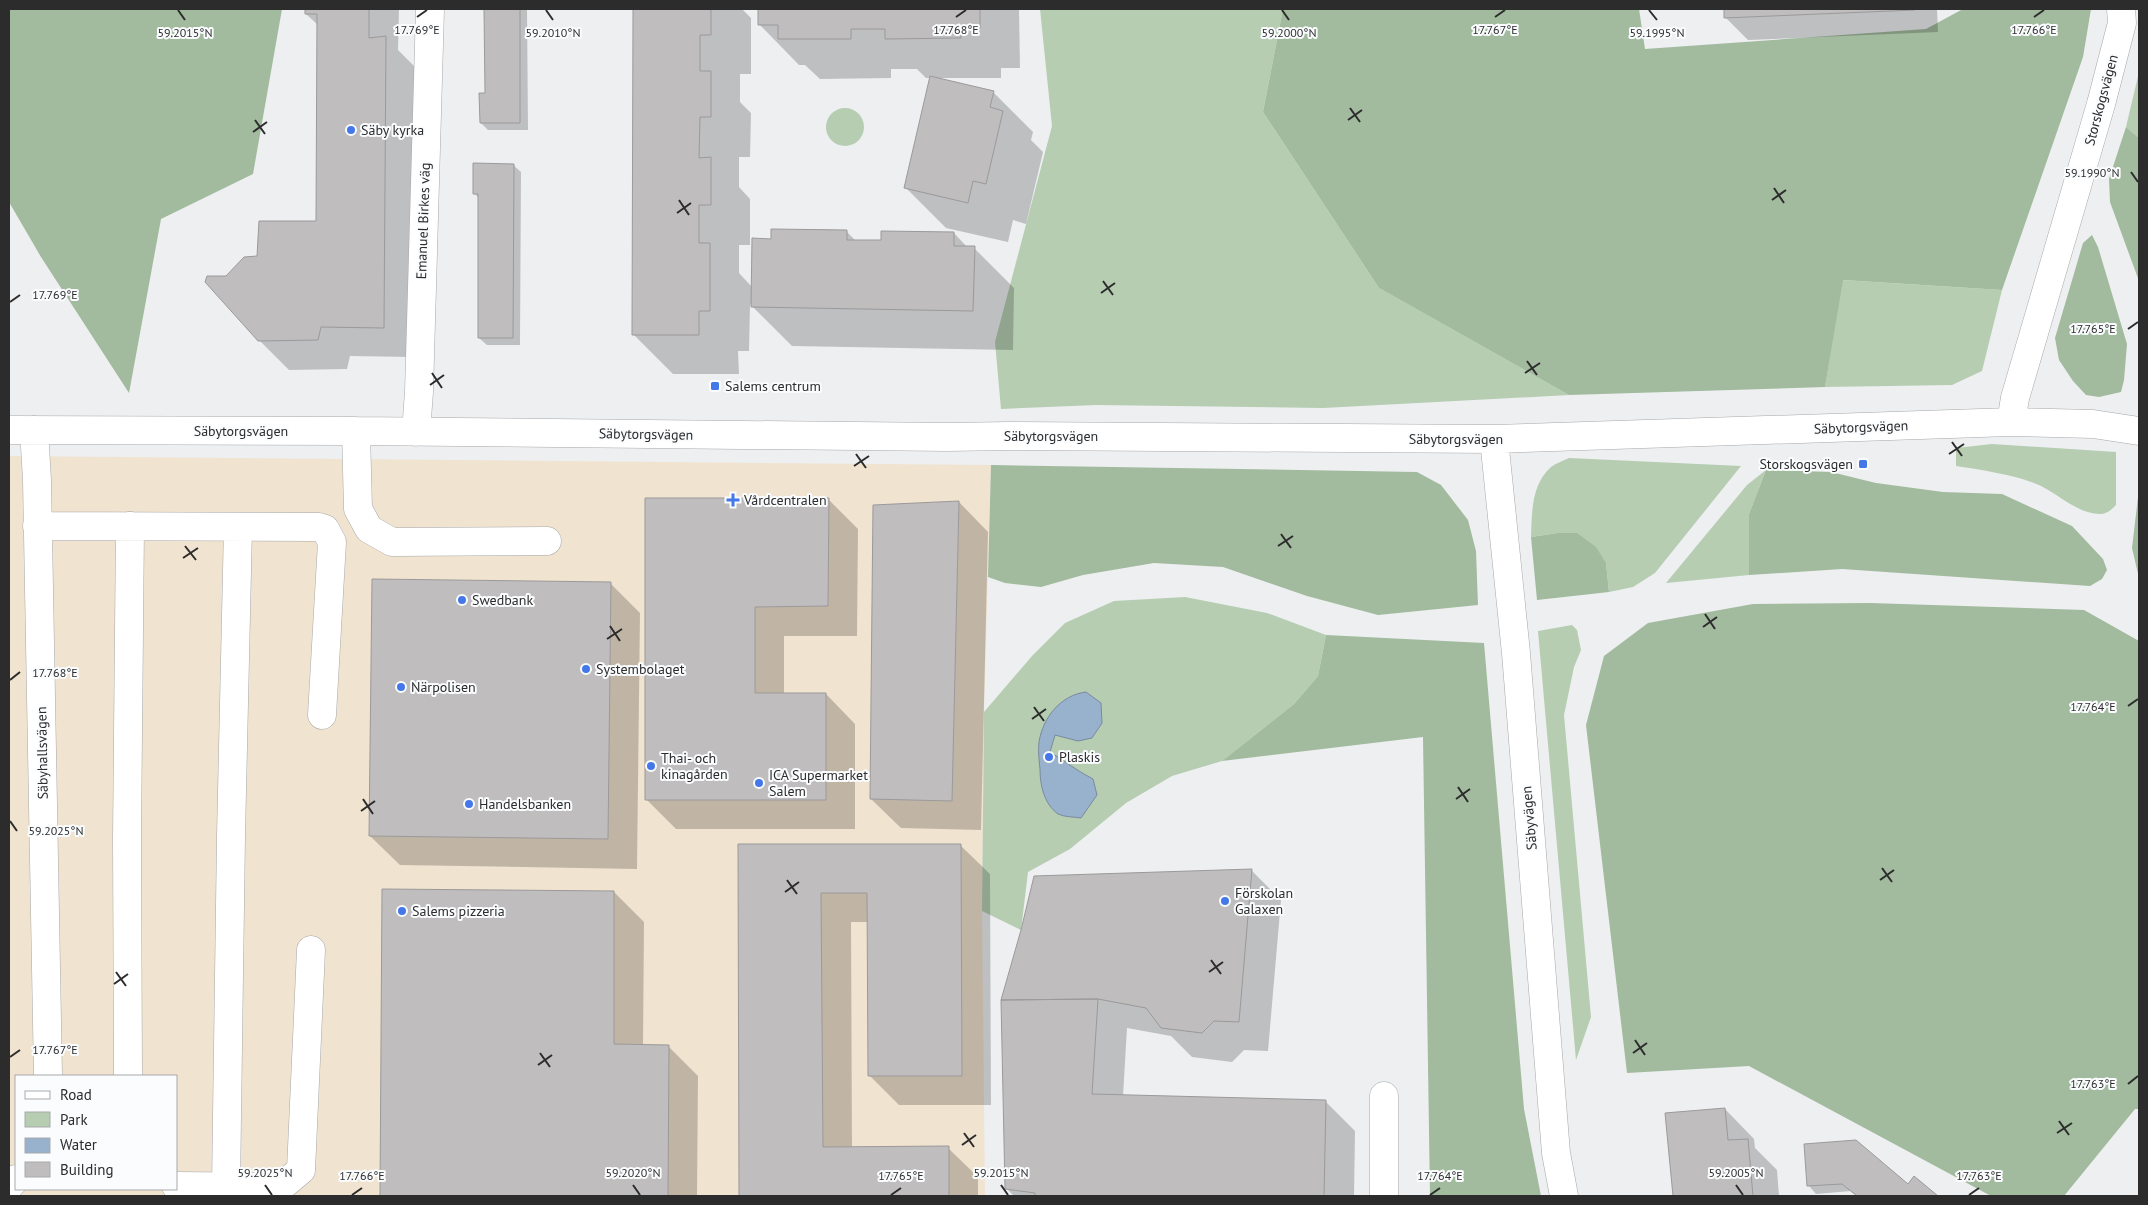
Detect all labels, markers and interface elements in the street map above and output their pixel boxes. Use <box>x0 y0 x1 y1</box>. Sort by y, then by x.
text: 17.769°E <box>394 22 440 37</box>
text: 17.768°E <box>933 22 979 37</box>
text: 17.767°E <box>1472 22 1518 37</box>
text: 17.766°E <box>2011 22 2057 37</box>
text: 59.2015°N <box>158 25 212 40</box>
text: 59.2010°N <box>526 25 580 40</box>
text: 59.2000°N <box>1262 25 1316 40</box>
text: 59.1995°N <box>1630 25 1684 40</box>
street label: Storskogsvägen <box>2080 52 2122 148</box>
place label: Säby kyrka <box>361 121 424 139</box>
marker: Säby kyrka <box>345 124 357 136</box>
street label: Emanuel Birkes väg <box>412 162 434 280</box>
text: 59.1990°N <box>2065 165 2119 180</box>
text: 17.769°E <box>32 287 78 302</box>
text: 17.765°E <box>2070 321 2116 336</box>
place label: Salems centrum <box>725 377 821 395</box>
marker: Salems centrum <box>709 380 721 392</box>
street label: Säbytorgsvägen <box>1813 416 1909 438</box>
street label: Säbytorgsvägen <box>194 422 288 440</box>
street label: Säbytorgsvägen <box>599 424 693 444</box>
street label: Säbytorgsvägen <box>1004 427 1098 445</box>
street label: Säbytorgsvägen <box>1409 430 1503 448</box>
place label: Storskogsvägen <box>1759 455 1853 473</box>
marker: Storskogsvägen <box>1857 458 1869 470</box>
place label: Vårdcentralen <box>743 491 827 509</box>
marker: Vårdcentralen <box>726 493 740 507</box>
place label: Swedbank <box>472 591 533 609</box>
marker: Swedbank <box>456 594 468 606</box>
place label: Systembolaget <box>596 660 685 678</box>
marker: Systembolaget <box>580 663 592 675</box>
text: 17.768°E <box>32 665 78 680</box>
place label: Närpolisen <box>411 678 476 696</box>
marker: Närpolisen <box>395 681 407 693</box>
text: 17.764°E <box>2070 699 2116 714</box>
street label: Säbyhallsvägen <box>32 706 52 800</box>
place label: Plaskis <box>1059 748 1100 766</box>
place label: Thai- och kinagården <box>661 749 728 783</box>
marker: Plaskis <box>1043 751 1055 763</box>
marker: Thai- och kinagården <box>645 760 657 772</box>
place label: ICA Supermarket Salem <box>769 766 868 800</box>
marker: ICA Supermarket Salem <box>753 777 765 789</box>
street label: Säbyvägen <box>1517 785 1541 851</box>
place label: Handelsbanken <box>479 795 571 813</box>
marker: Handelsbanken <box>463 798 475 810</box>
text: 59.2025°N <box>29 823 83 838</box>
place label: Förskolan Galaxen <box>1235 884 1293 918</box>
marker: Förskolan Galaxen <box>1219 895 1231 907</box>
place label: Salems pizzeria <box>412 902 505 920</box>
marker: Salems pizzeria <box>396 905 408 917</box>
text: 17.767°E <box>32 1042 78 1057</box>
legend <box>15 1075 178 1190</box>
text: 17.763°E <box>2070 1076 2116 1091</box>
text: Road <box>60 1085 92 1104</box>
text: Park <box>60 1110 88 1129</box>
text: Water <box>60 1135 97 1154</box>
text: Building <box>60 1160 114 1179</box>
text: 59.2025°N <box>238 1165 292 1180</box>
text: 59.2020°N <box>606 1165 660 1180</box>
text: 59.2015°N <box>974 1165 1028 1180</box>
text: 59.2005°N <box>1709 1165 1763 1180</box>
text: 17.766°E <box>339 1168 385 1183</box>
text: 17.765°E <box>878 1168 924 1183</box>
text: 17.764°E <box>1417 1168 1463 1183</box>
text: 17.763°E <box>1956 1168 2002 1183</box>

